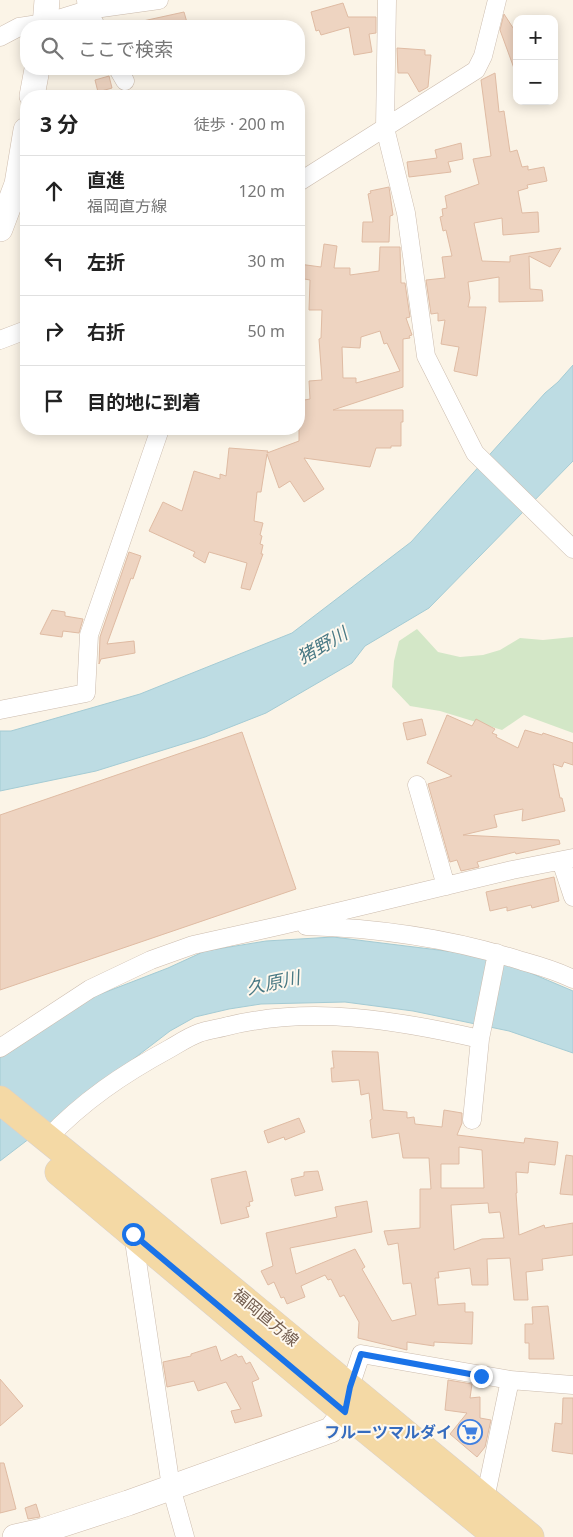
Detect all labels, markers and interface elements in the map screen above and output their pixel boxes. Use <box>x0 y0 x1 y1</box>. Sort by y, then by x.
map controls <box>513 15 558 105</box>
button: + <box>513 15 558 60</box>
search box <box>20 20 305 75</box>
icon: search <box>38 34 66 62</box>
text: ここで検索 <box>78 36 173 62</box>
button: − <box>513 60 558 105</box>
text: 3 分 <box>40 110 78 138</box>
text: 徒歩 · 200 m <box>194 113 285 135</box>
text: 直進 <box>87 167 125 193</box>
icon: ahead <box>40 177 68 205</box>
text: 120 m <box>238 180 285 202</box>
text: 福岡直方線 <box>87 195 167 217</box>
icon: left <box>40 247 68 275</box>
text: 左折 <box>87 249 125 275</box>
text: 30 m <box>248 250 285 272</box>
icon: right <box>40 317 68 345</box>
text: 右折 <box>87 319 125 345</box>
text: 50 m <box>248 320 285 342</box>
icon: arrive <box>40 387 68 415</box>
text: 目的地に到着 <box>87 389 201 415</box>
water label: 猪野川 <box>293 620 353 669</box>
water label: 久原川 <box>244 964 304 999</box>
route start <box>122 1223 145 1246</box>
street label: 福岡直方線 <box>228 1283 304 1351</box>
route end <box>470 1365 493 1388</box>
supermarket icon: フルーツマルダイ <box>457 1419 483 1445</box>
place label: フルーツマルダイ <box>324 1421 452 1443</box>

